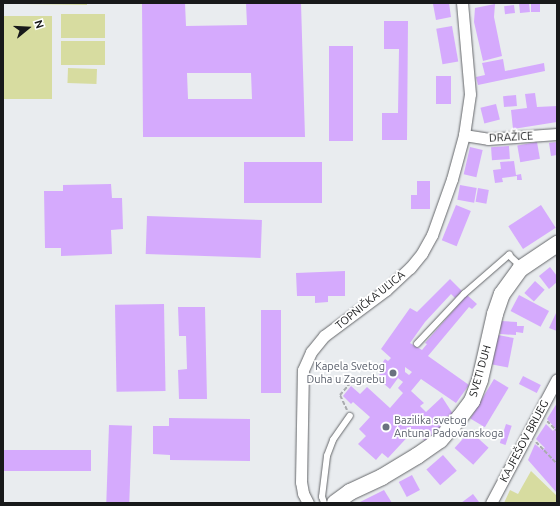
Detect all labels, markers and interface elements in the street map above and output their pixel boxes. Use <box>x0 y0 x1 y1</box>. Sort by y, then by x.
north arrow <box>8 8 48 48</box>
text: N <box>32 19 46 30</box>
street label: DRAŽICE <box>489 129 533 145</box>
street label: TOPNIČKA ULICA <box>333 268 407 332</box>
street label: SVETI DUH <box>466 344 494 398</box>
place label: Kapela Svetog Duha u Zagrebu <box>307 360 385 386</box>
marker: Kapela Svetog Duha u Zagrebu <box>388 368 398 378</box>
street label: KAJFEŠOV BRIJEG <box>497 398 551 484</box>
place label: Bazilika svetog Antuna Padovanskoga <box>394 414 503 440</box>
marker: Bazilika svetog Antuna Padovanskoga <box>381 422 391 432</box>

